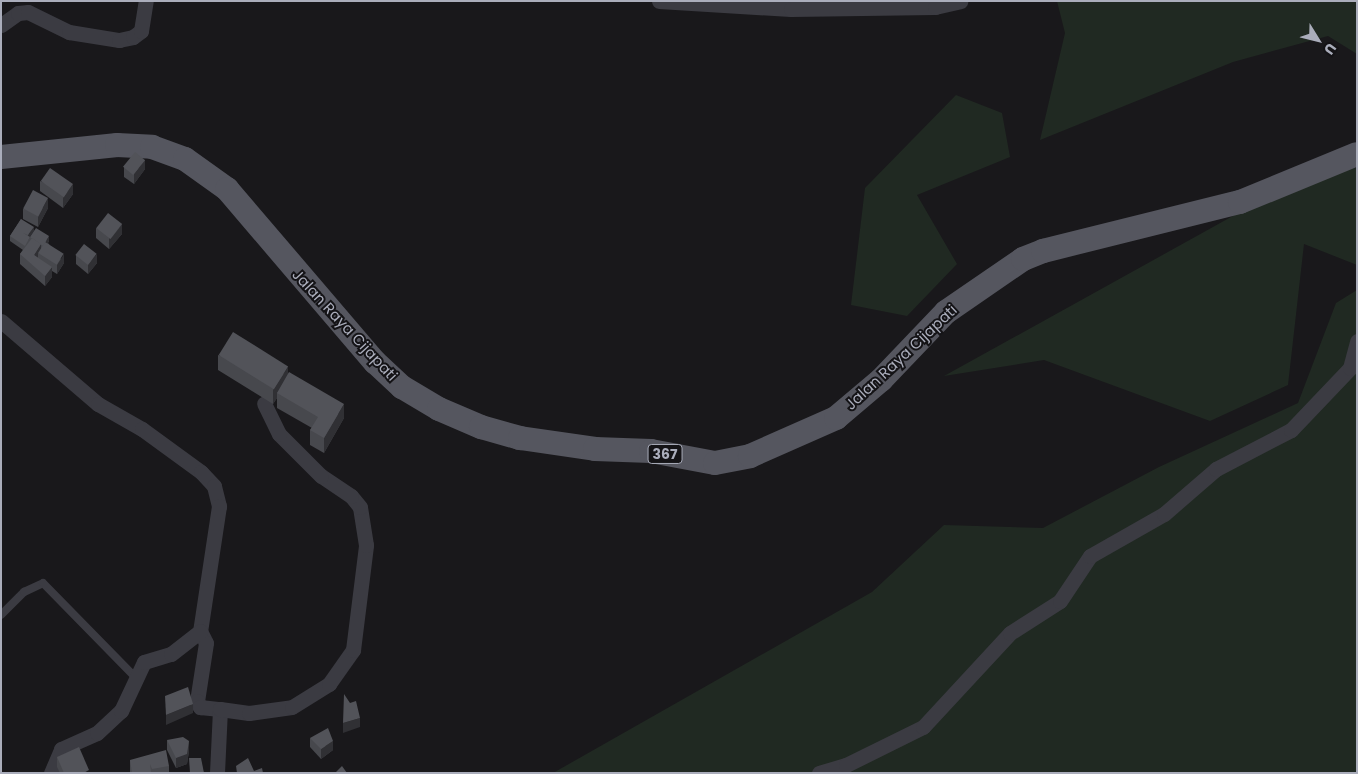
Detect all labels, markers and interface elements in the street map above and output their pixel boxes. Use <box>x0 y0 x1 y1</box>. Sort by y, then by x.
north arrow <box>1293 15 1343 65</box>
text: U <box>1319 39 1341 59</box>
street label: Jalan Raya Cijapati <box>289 265 401 385</box>
street label: Jalan Raya Cijapati <box>841 301 961 413</box>
road number: 367 <box>648 442 682 466</box>

